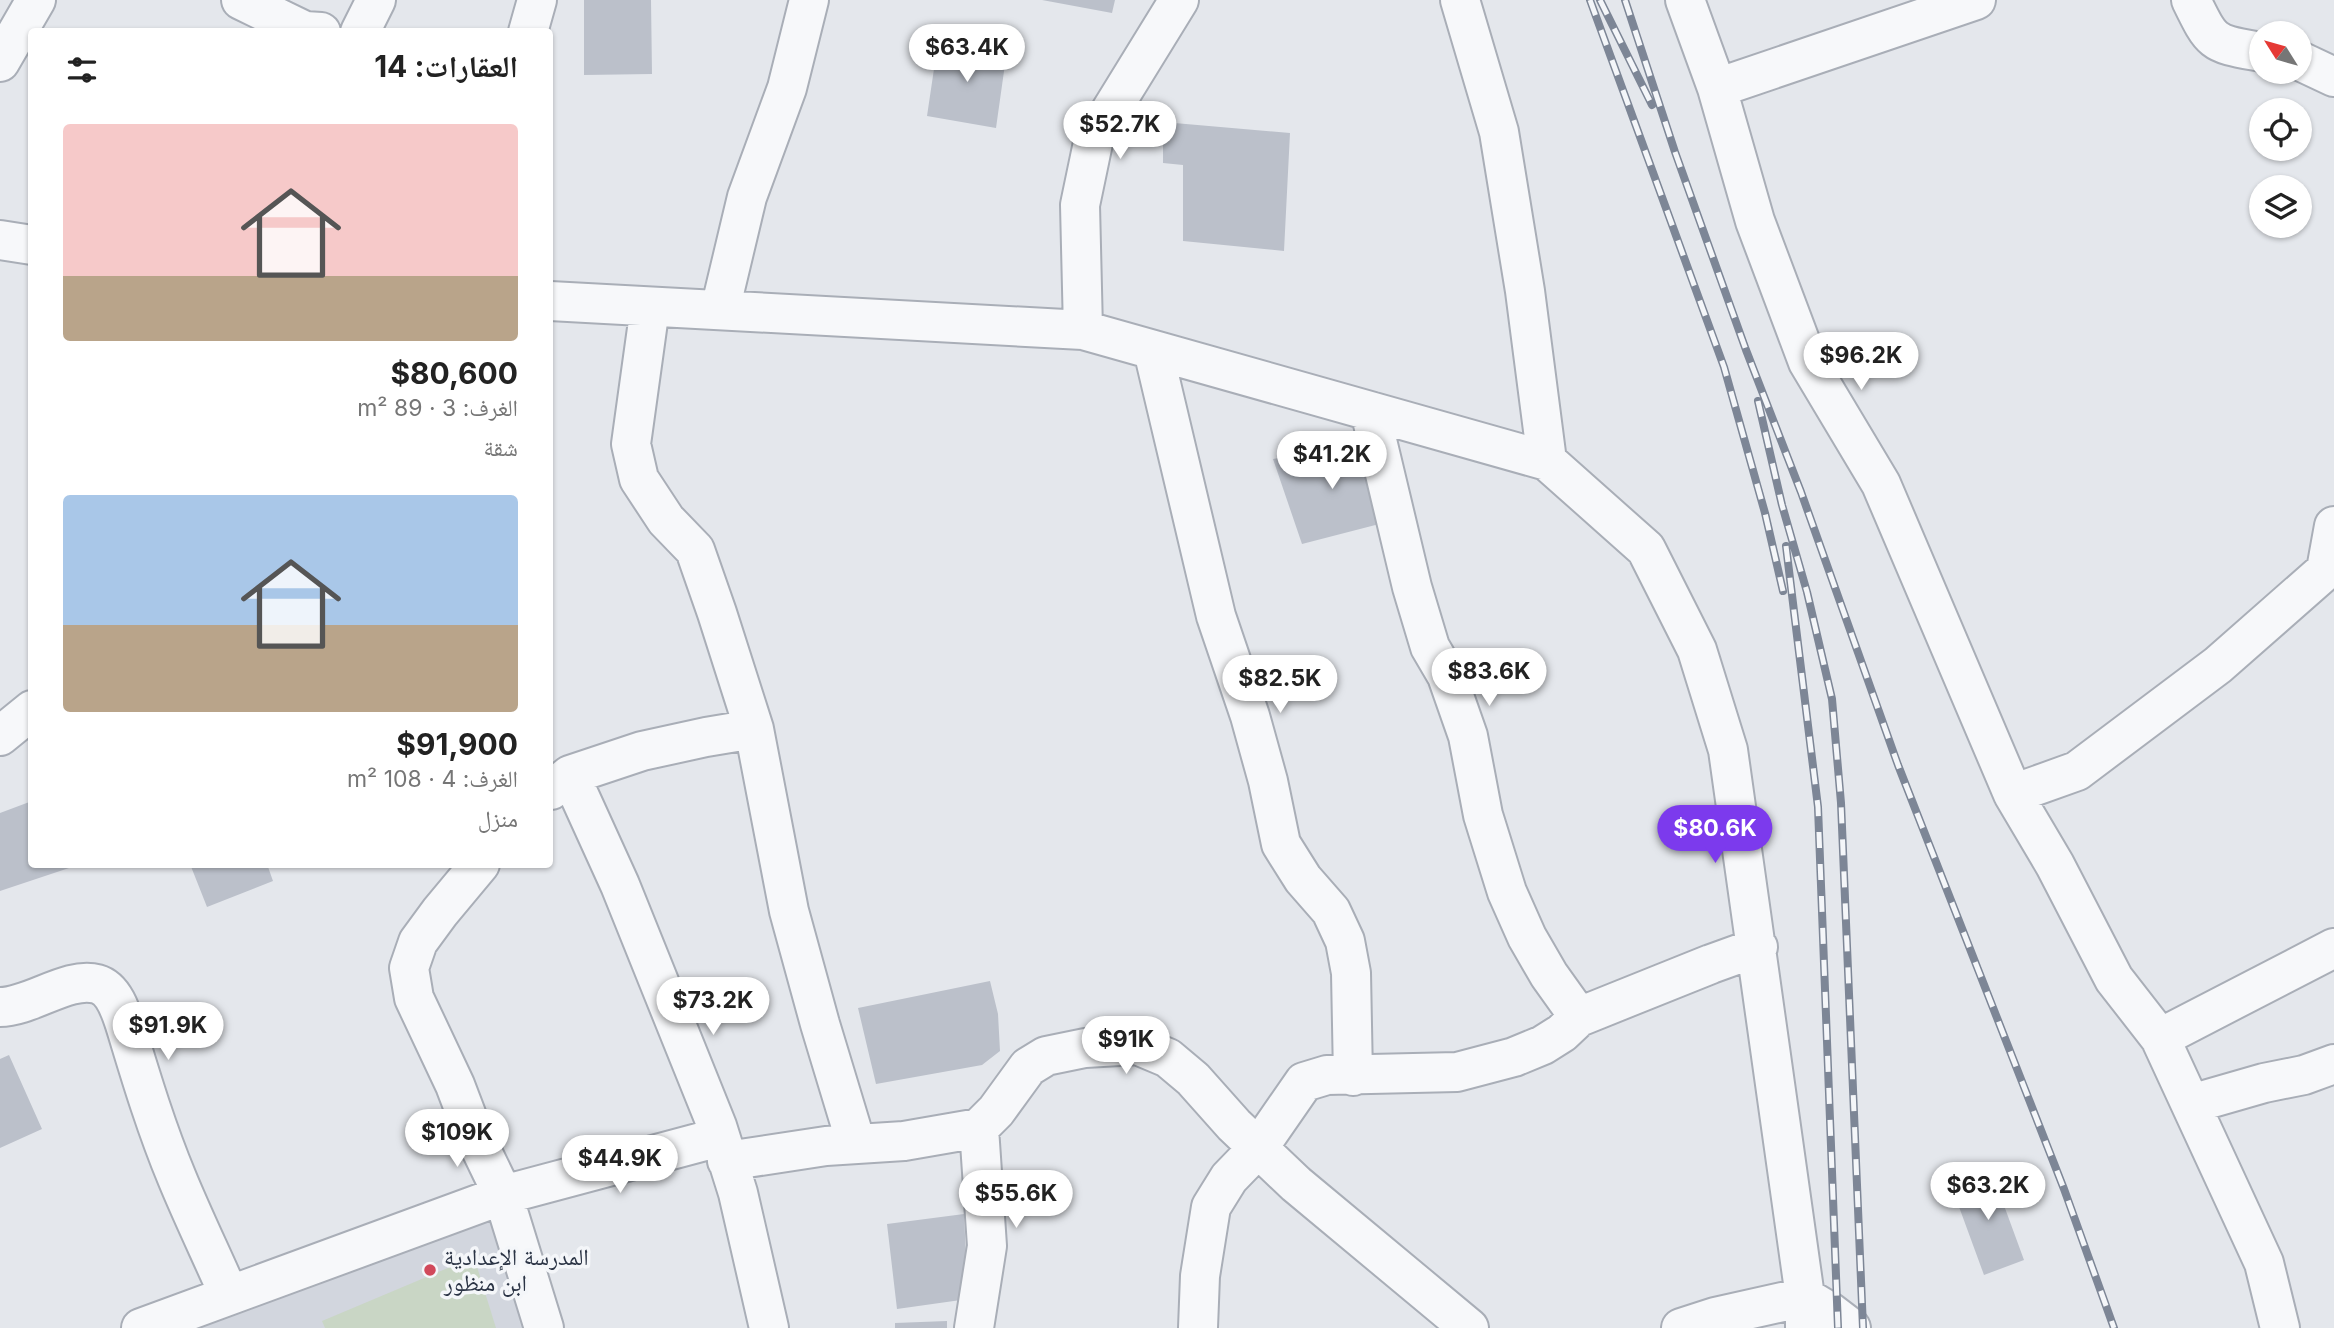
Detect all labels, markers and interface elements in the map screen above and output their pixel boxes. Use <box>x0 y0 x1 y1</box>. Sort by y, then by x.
north arrow <box>2249 21 2312 84</box>
map controls <box>2249 21 2312 238</box>
pin: $63.4K <box>910 24 1024 84</box>
text: $63.4K <box>925 33 1009 61</box>
text: العقارات: 14 <box>374 48 518 84</box>
icon: filters <box>63 51 101 89</box>
button: locate <box>2249 98 2312 161</box>
pin: $52.7K <box>1063 102 1177 161</box>
text: $52.7K <box>1079 110 1161 138</box>
icon: home <box>228 170 354 296</box>
button: layers <box>2249 175 2312 238</box>
pin: $96.2K <box>1804 332 1918 392</box>
text: $96.2K <box>1820 341 1902 369</box>
text: $80,600 <box>390 355 518 391</box>
text: الغرف: 3 · 89 m² <box>357 394 518 422</box>
pin: $41.2K <box>1275 432 1389 491</box>
text: شقة <box>484 434 518 462</box>
text: $41.2K <box>1293 440 1371 468</box>
icon: home <box>228 541 354 667</box>
pin: $83.6K <box>1432 648 1546 708</box>
pin: $82.5K <box>1223 656 1337 715</box>
text: $83.6K <box>1448 657 1530 685</box>
text: $82.5K <box>1238 664 1322 692</box>
text: $91,900 <box>396 726 518 762</box>
text: الغرف: 4 · 108 m² <box>347 765 518 793</box>
text: منزل <box>478 805 518 833</box>
pin: $80.6K <box>1658 806 1772 865</box>
text: $80.6K <box>1673 814 1757 842</box>
pin: $73.2K <box>656 978 770 1037</box>
text: $73.2K <box>672 986 754 1014</box>
pin: $91.9K <box>111 1002 225 1062</box>
text: $91.9K <box>129 1011 207 1039</box>
pin: $91K <box>1085 1016 1167 1076</box>
text: $91K <box>1098 1025 1154 1053</box>
pin: $109K <box>408 1110 506 1169</box>
text: $109K <box>421 1118 493 1146</box>
pin: $44.9K <box>563 1136 677 1195</box>
text: $44.9K <box>578 1144 662 1172</box>
pin: $63.2K <box>1931 1162 2045 1222</box>
pin: $55.6K <box>959 1170 1073 1230</box>
text: $63.2K <box>1946 1171 2030 1199</box>
text: $55.6K <box>975 1179 1057 1207</box>
place label: المدرسة الإعدادية ابن منظور <box>443 1243 589 1297</box>
marker: المدرسة الإعدادية ابن منظور <box>422 1262 438 1278</box>

